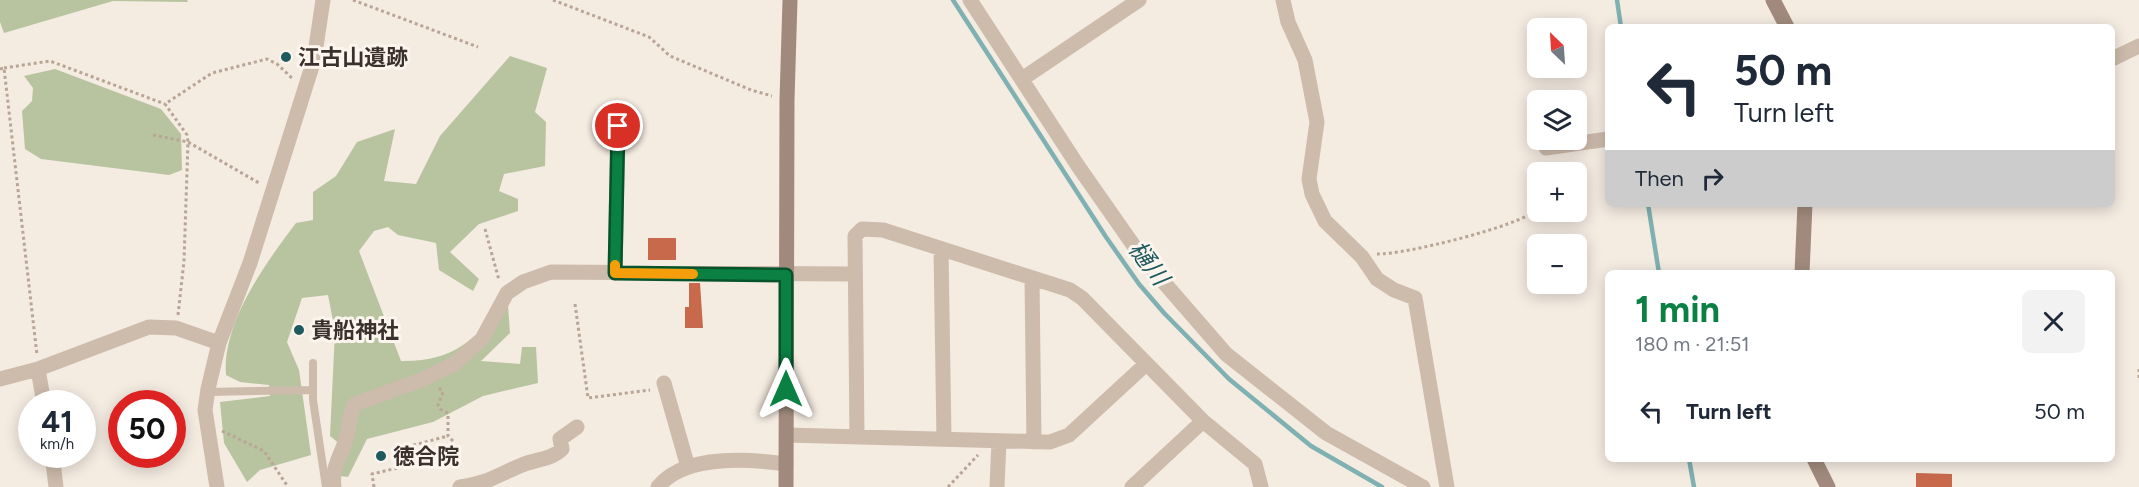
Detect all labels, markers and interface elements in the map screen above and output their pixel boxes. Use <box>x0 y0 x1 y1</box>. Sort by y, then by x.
north arrow <box>1527 18 1587 78</box>
map controls <box>1527 18 1587 294</box>
place label: 江古山遺跡 <box>298 44 408 71</box>
text: 50 m <box>1734 45 1832 96</box>
icon: left <box>1635 48 1713 126</box>
marker: 江古山遺跡 <box>279 50 293 64</box>
button: layers <box>1527 90 1587 150</box>
text: Turn left <box>1734 96 1834 129</box>
pin <box>592 100 643 151</box>
icon: arrive <box>601 109 634 142</box>
button: + <box>1527 162 1587 222</box>
icon: right <box>1696 162 1729 195</box>
text: Then <box>1635 165 1684 192</box>
button: − <box>1527 234 1587 294</box>
water label: 樋川 <box>1123 235 1177 293</box>
text: 1 min <box>1635 288 1720 331</box>
button: close <box>2022 290 2085 353</box>
place label: 貴船神社 <box>311 317 399 344</box>
marker: 貴船神社 <box>292 323 306 337</box>
text: 180 m · 21:51 <box>1635 332 1750 356</box>
position arrow <box>754 357 818 421</box>
speed limit sign: 50 <box>108 390 186 468</box>
icon: left <box>1635 395 1668 428</box>
text: Turn left <box>1686 398 1772 425</box>
text: 50 m <box>2034 398 2085 425</box>
text: 41 <box>41 403 73 440</box>
text: km/h <box>40 435 74 453</box>
place label: 徳合院 <box>393 443 459 470</box>
marker: 徳合院 <box>374 449 388 463</box>

